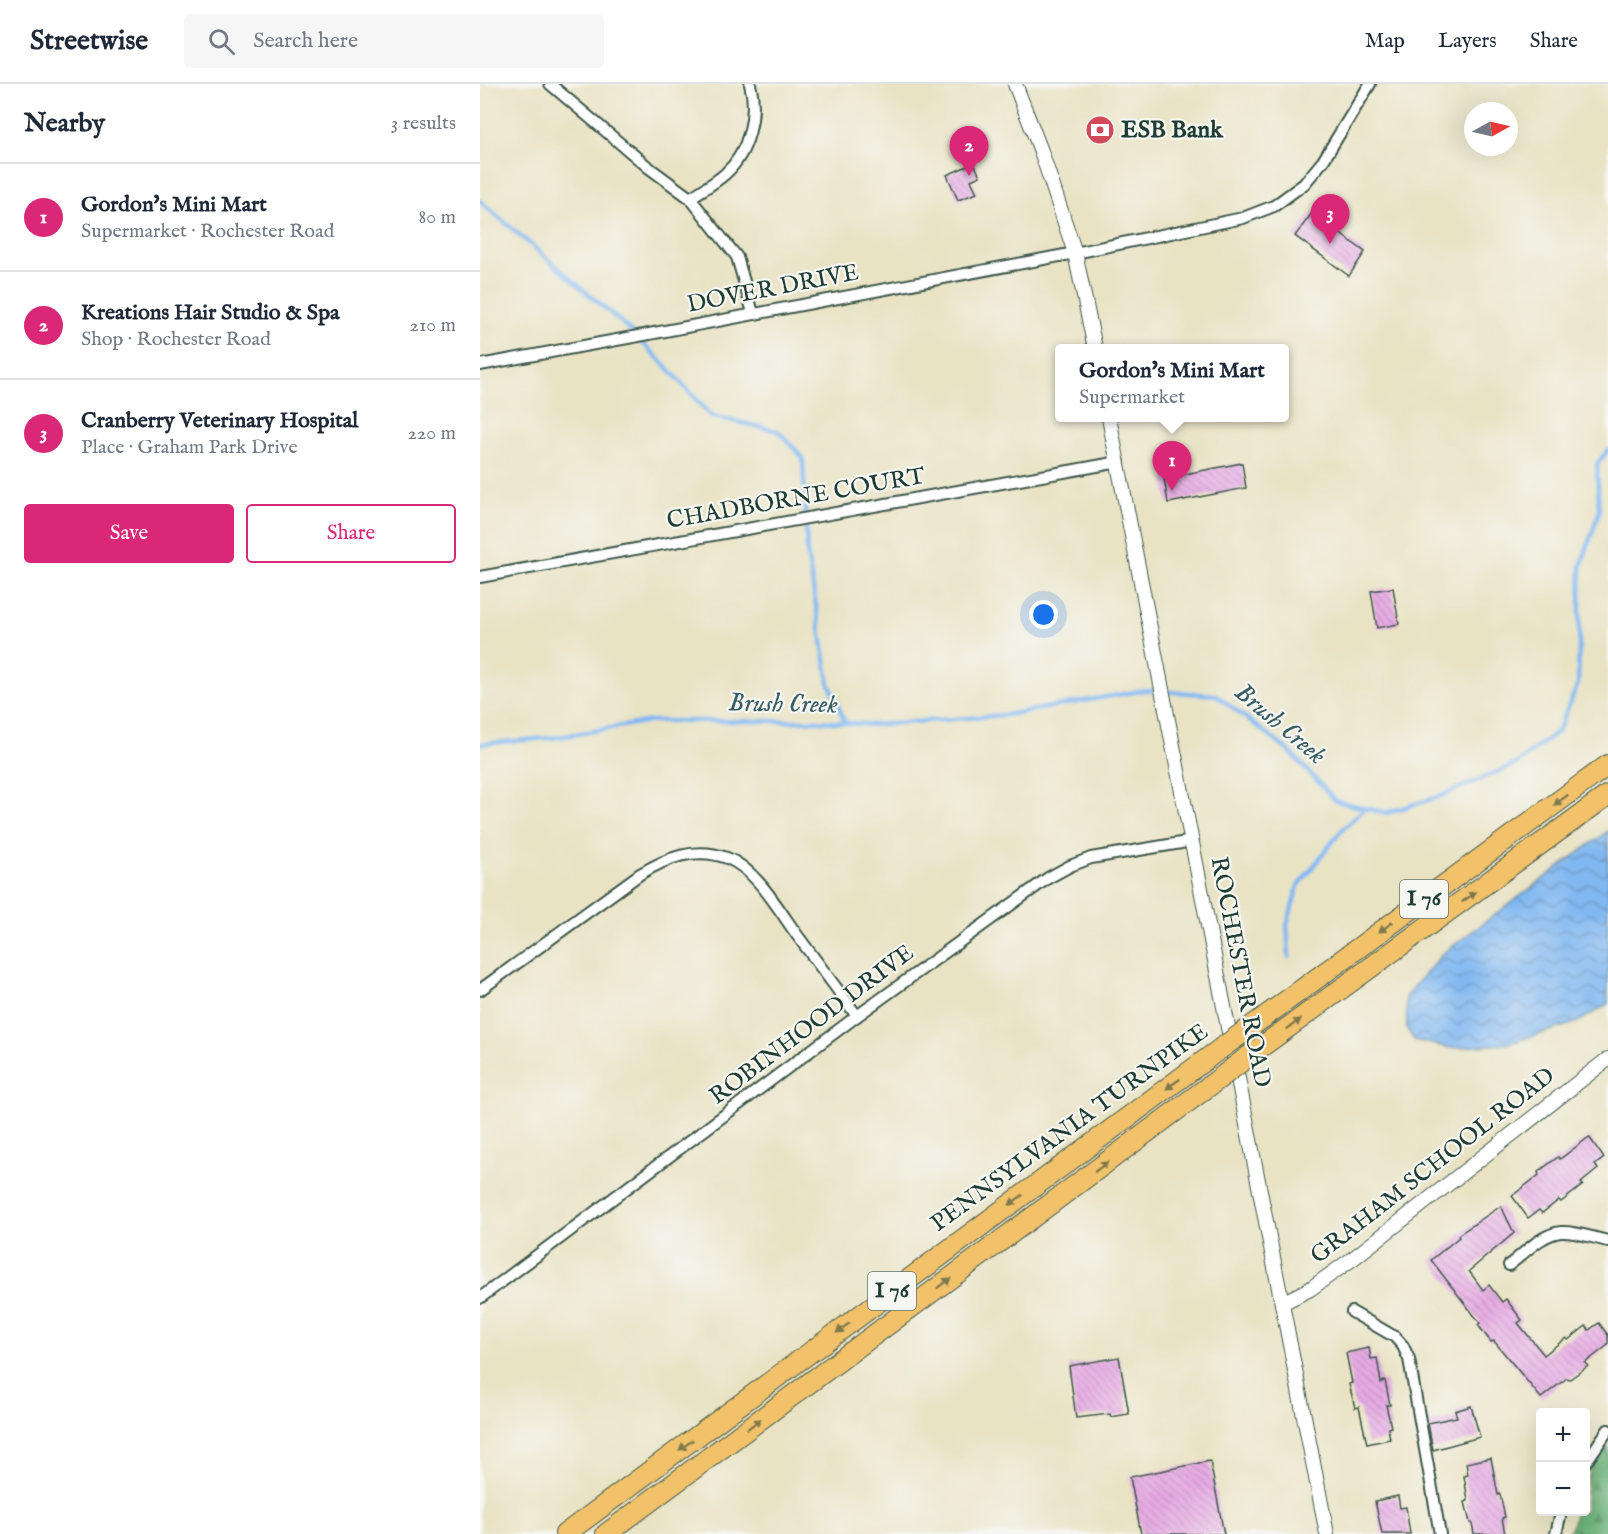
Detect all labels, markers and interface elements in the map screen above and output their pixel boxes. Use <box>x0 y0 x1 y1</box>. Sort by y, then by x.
search box <box>184 14 604 68</box>
text: Streetwise <box>30 24 148 59</box>
icon: search <box>205 25 238 58</box>
text: Search here <box>253 27 358 55</box>
text: Map <box>1365 28 1405 55</box>
text: Layers <box>1438 28 1497 55</box>
text: Share <box>1530 28 1578 55</box>
north arrow <box>1464 102 1518 156</box>
text: Nearby <box>24 107 105 140</box>
text: 3 results <box>391 111 456 136</box>
bank icon: ESB Bank <box>1084 114 1116 146</box>
place label: ESB Bank <box>1121 115 1224 146</box>
pin: 2 <box>950 126 988 176</box>
text: Gordon's Mini Mart <box>81 191 267 219</box>
pin: 3 <box>1310 194 1350 244</box>
text: 1 <box>40 205 47 230</box>
text: 80 m <box>419 205 456 230</box>
text: Supermarket · Rochester Road <box>81 219 334 244</box>
street label: DOVER DRIVE <box>684 257 862 321</box>
text: Kreations Hair Studio & Spa <box>81 299 340 327</box>
text: 2 <box>39 313 48 338</box>
text: 210 m <box>410 313 456 338</box>
text: Shop · Rochester Road <box>81 327 271 352</box>
popup <box>1055 344 1289 422</box>
text: Gordon's Mini Mart <box>1079 357 1265 385</box>
text: Supermarket <box>1079 385 1185 410</box>
text: Cranberry Veterinary Hospital <box>81 407 358 435</box>
text: 3 <box>40 421 47 446</box>
text: 220 m <box>408 421 456 446</box>
text: Place · Graham Park Drive <box>81 435 298 460</box>
pin: 1 <box>1152 442 1192 491</box>
street label: CHADBORNE COURT <box>664 461 928 537</box>
button: Save <box>24 504 234 563</box>
button: Share <box>246 504 456 563</box>
your location <box>1029 600 1058 629</box>
water label: Brush Creek <box>1227 676 1333 772</box>
water label: Brush Creek <box>728 687 839 721</box>
one-way arrow <box>1553 793 1568 805</box>
street label: ROCHESTER ROAD <box>1202 854 1278 1090</box>
road number: I 76 <box>1400 880 1448 918</box>
one-way arrow <box>1460 891 1476 903</box>
one-way arrow <box>1379 921 1395 933</box>
street label: ROBINHOOD DRIVE <box>704 938 920 1112</box>
street label: PENNSYLVANIA TURNPIKE <box>925 1017 1215 1239</box>
one-way arrow <box>1285 1018 1301 1030</box>
street label: GRAHAM SCHOOL ROAD <box>1304 1061 1562 1271</box>
one-way arrow <box>1166 1078 1182 1090</box>
one-way arrow <box>1093 1161 1108 1173</box>
one-way arrow <box>1009 1193 1024 1205</box>
road number: I 76 <box>868 1272 916 1310</box>
one-way arrow <box>936 1277 952 1289</box>
one-way arrow <box>835 1322 851 1334</box>
map controls <box>1536 1408 1590 1516</box>
button: + <box>1536 1408 1590 1462</box>
one-way arrow <box>745 1418 761 1430</box>
one-way arrow <box>679 1439 695 1451</box>
button: − <box>1536 1462 1590 1516</box>

